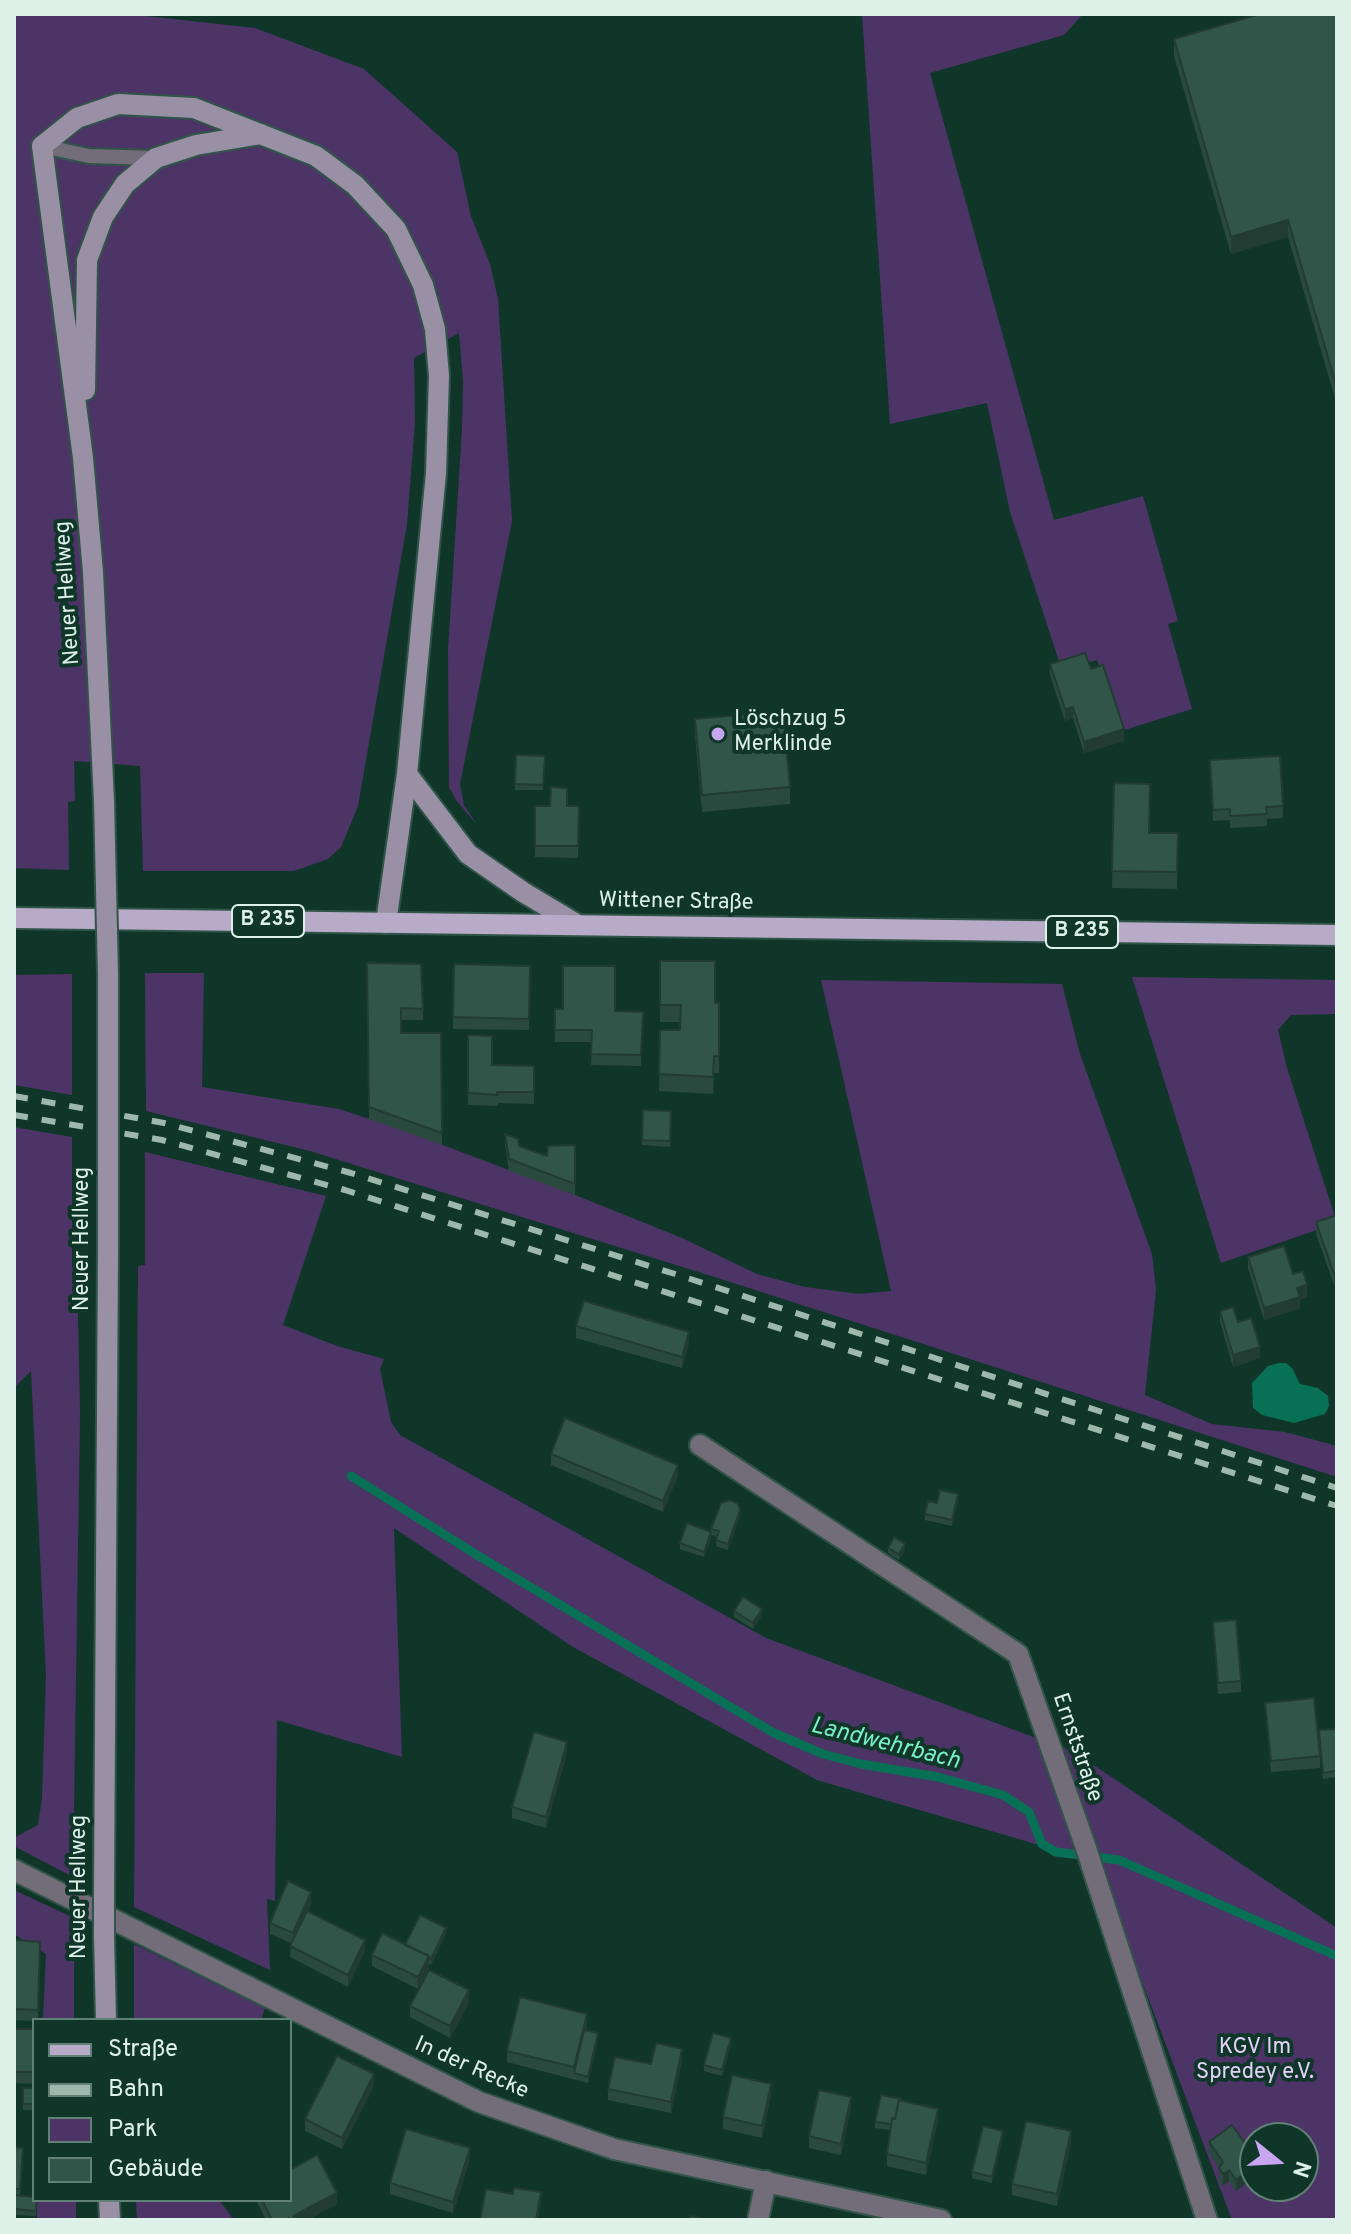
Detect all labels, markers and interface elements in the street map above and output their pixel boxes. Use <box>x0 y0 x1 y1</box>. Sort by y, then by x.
street label: Neuer Hellweg <box>51 520 87 666</box>
place label: Löschzug 5 Merklinde <box>734 708 846 760</box>
marker: Löschzug 5 Merklinde <box>709 725 727 743</box>
street label: Wittener Straße <box>598 888 754 918</box>
road number: B 235 <box>232 905 304 937</box>
road number: B 235 <box>1046 916 1118 948</box>
street label: Neuer Hellweg <box>71 1167 97 1311</box>
street label: Ernststraße <box>1045 1690 1107 1806</box>
water label: Landwehrbach <box>808 1713 962 1777</box>
street label: Neuer Hellweg <box>68 1815 94 1959</box>
legend <box>32 2018 292 2202</box>
street label: In der Recke <box>410 2032 532 2106</box>
text: Straße <box>108 2035 178 2065</box>
park label: KGV Im Spredey e.V. <box>1196 2036 1314 2088</box>
text: Bahn <box>108 2075 164 2105</box>
text: Park <box>108 2115 158 2145</box>
north arrow <box>1239 2122 1319 2202</box>
text: Gebäude <box>108 2155 203 2185</box>
text: N <box>1285 2157 1316 2181</box>

